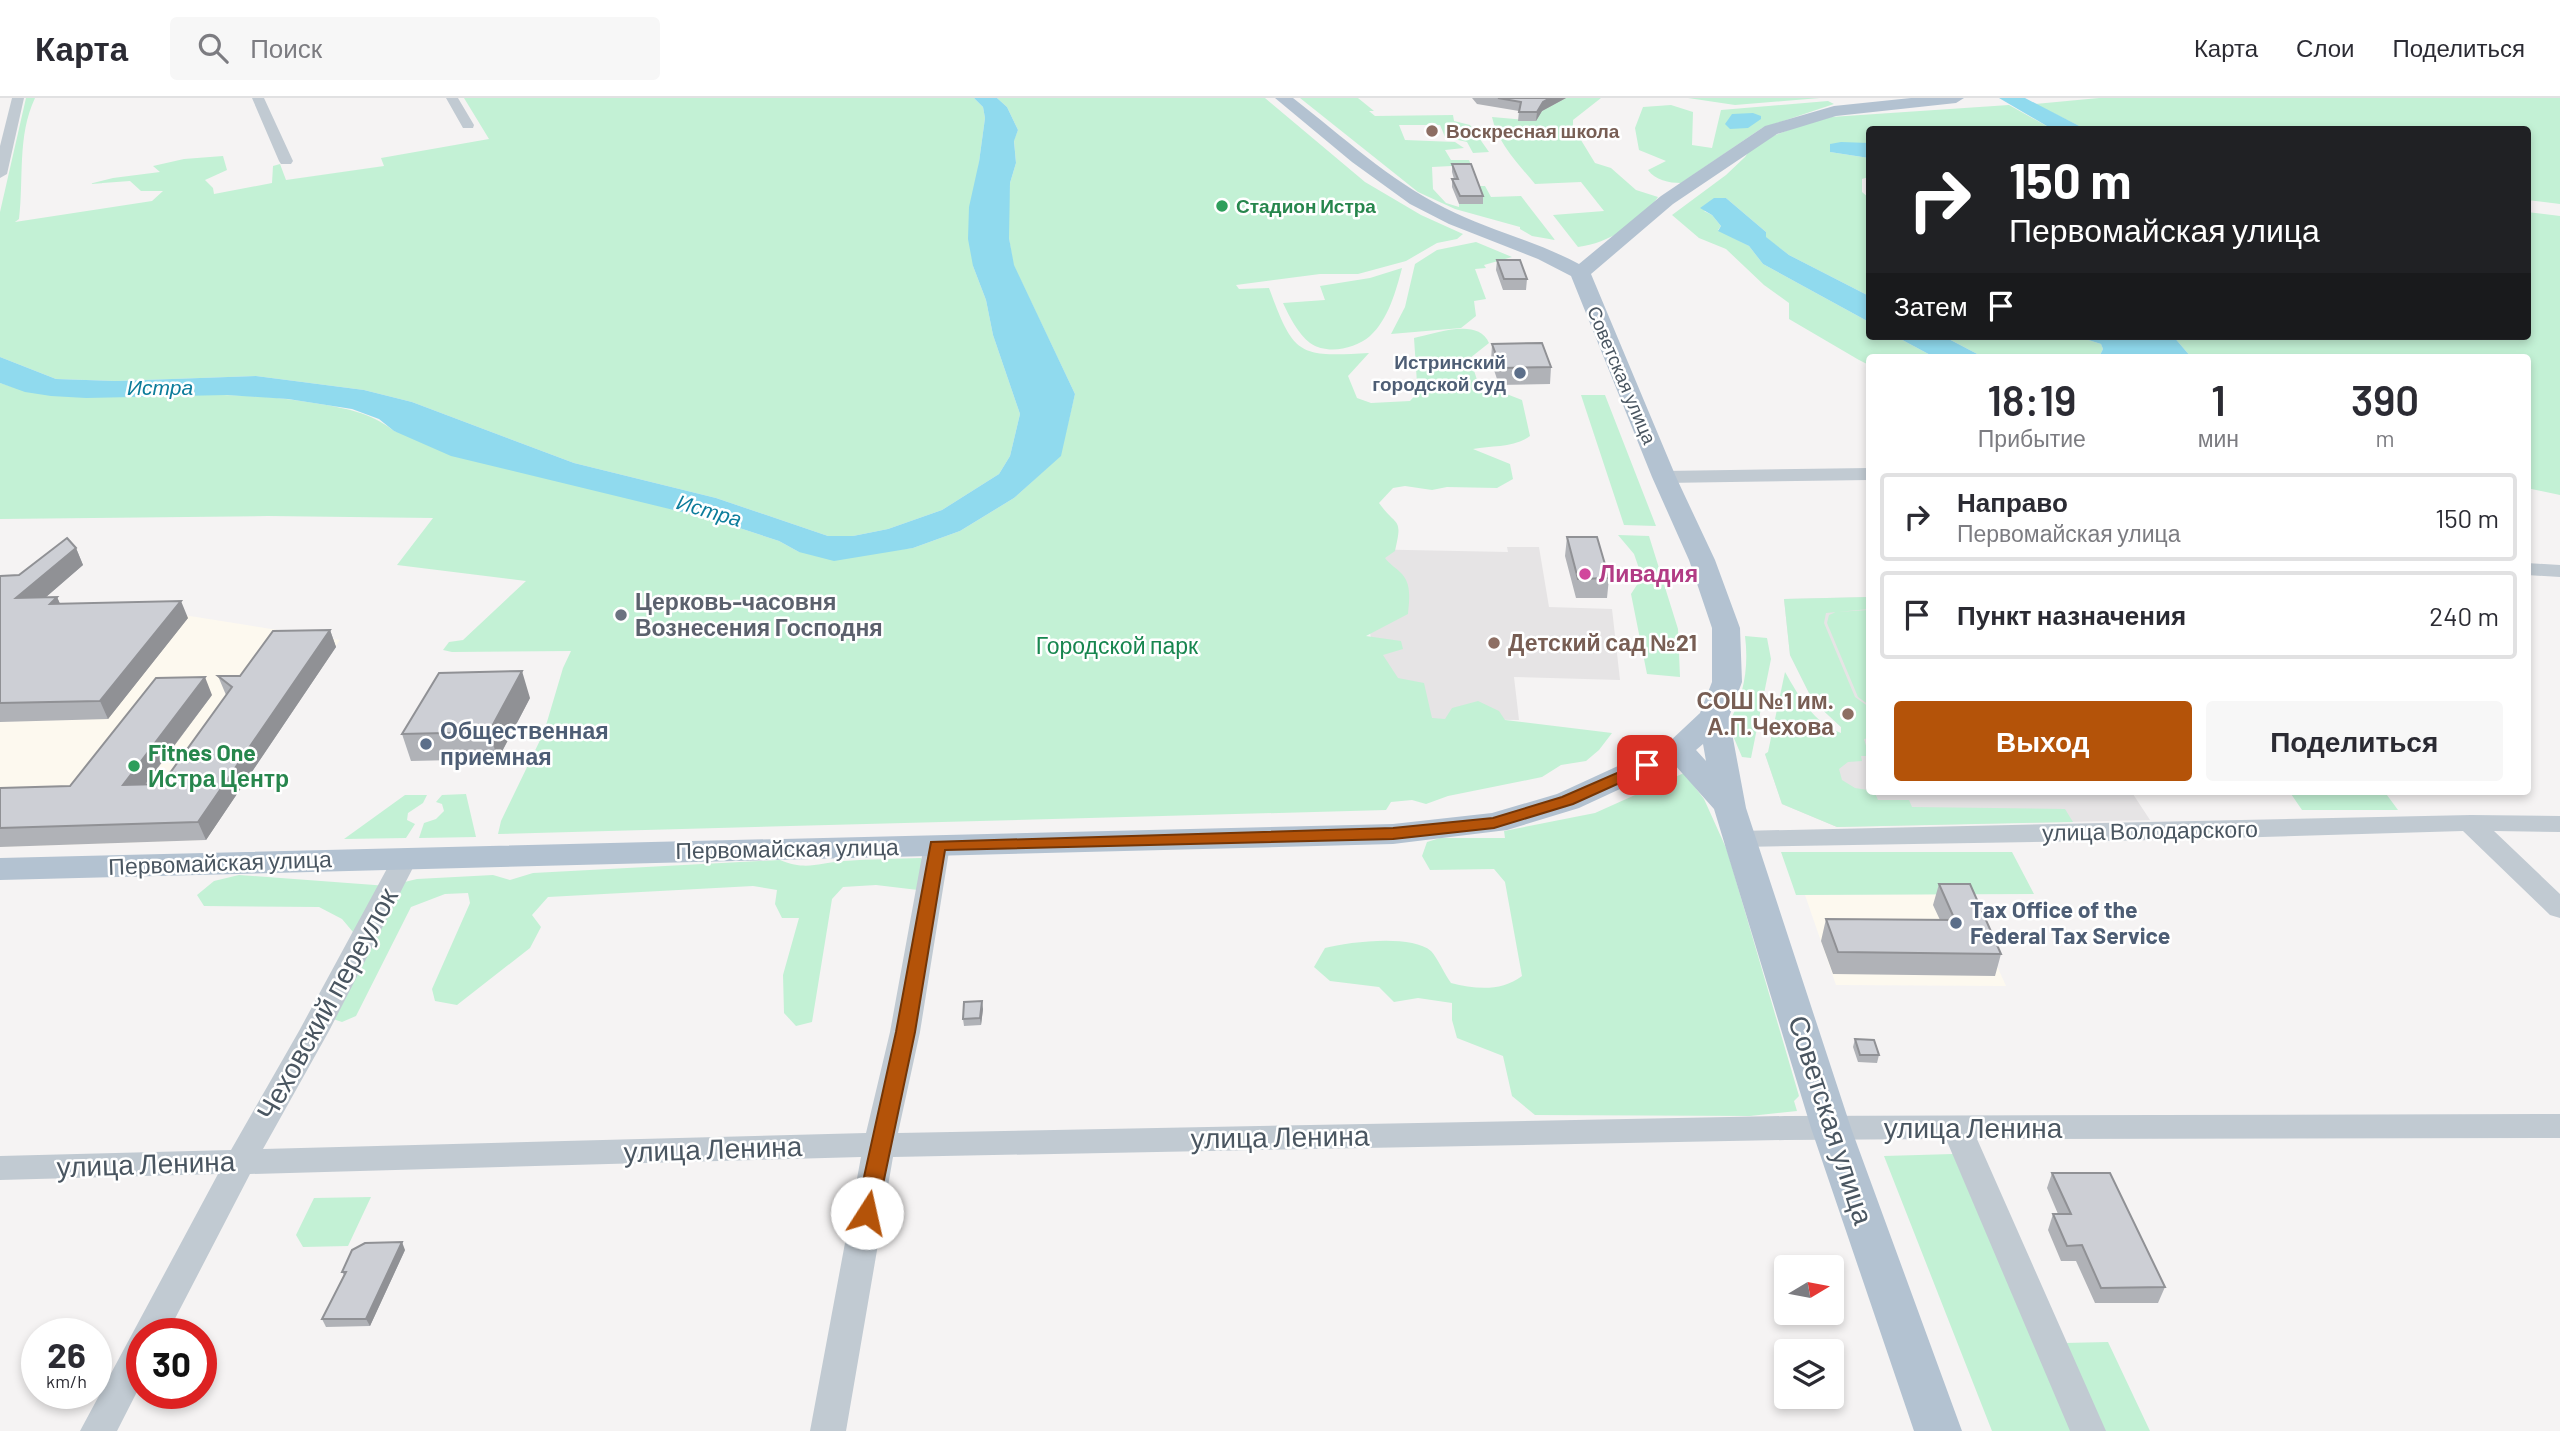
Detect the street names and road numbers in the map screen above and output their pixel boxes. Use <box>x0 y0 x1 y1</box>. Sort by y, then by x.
street label: Советская улица <box>1583 302 1662 448</box>
street label: улица Володарского <box>2042 814 2258 846</box>
street label: Первомайская улица <box>675 832 899 864</box>
street label: Первомайская улица <box>108 844 332 880</box>
street label: Чеховский переулок <box>248 881 404 1125</box>
street label: Советская улица <box>1782 1011 1882 1229</box>
street label: улица Ленина <box>1884 1110 2063 1144</box>
street label: улица Ленина <box>1190 1117 1370 1155</box>
street label: улица Ленина <box>623 1128 803 1168</box>
street label: улица Ленина <box>56 1143 236 1183</box>

